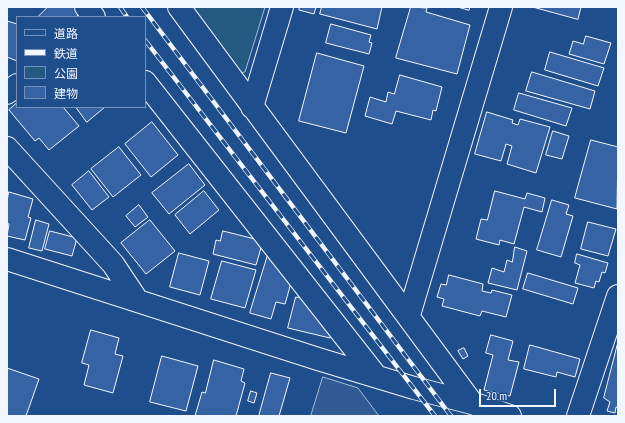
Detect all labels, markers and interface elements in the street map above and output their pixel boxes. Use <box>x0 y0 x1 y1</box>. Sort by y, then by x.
legend <box>16 16 146 108</box>
text: 道路 <box>54 26 78 41</box>
text: 鉄道 <box>54 46 78 61</box>
text: 公園 <box>54 66 78 81</box>
text: 建物 <box>54 86 78 101</box>
scale bar <box>481 381 558 407</box>
text: 20 m <box>486 388 507 403</box>

